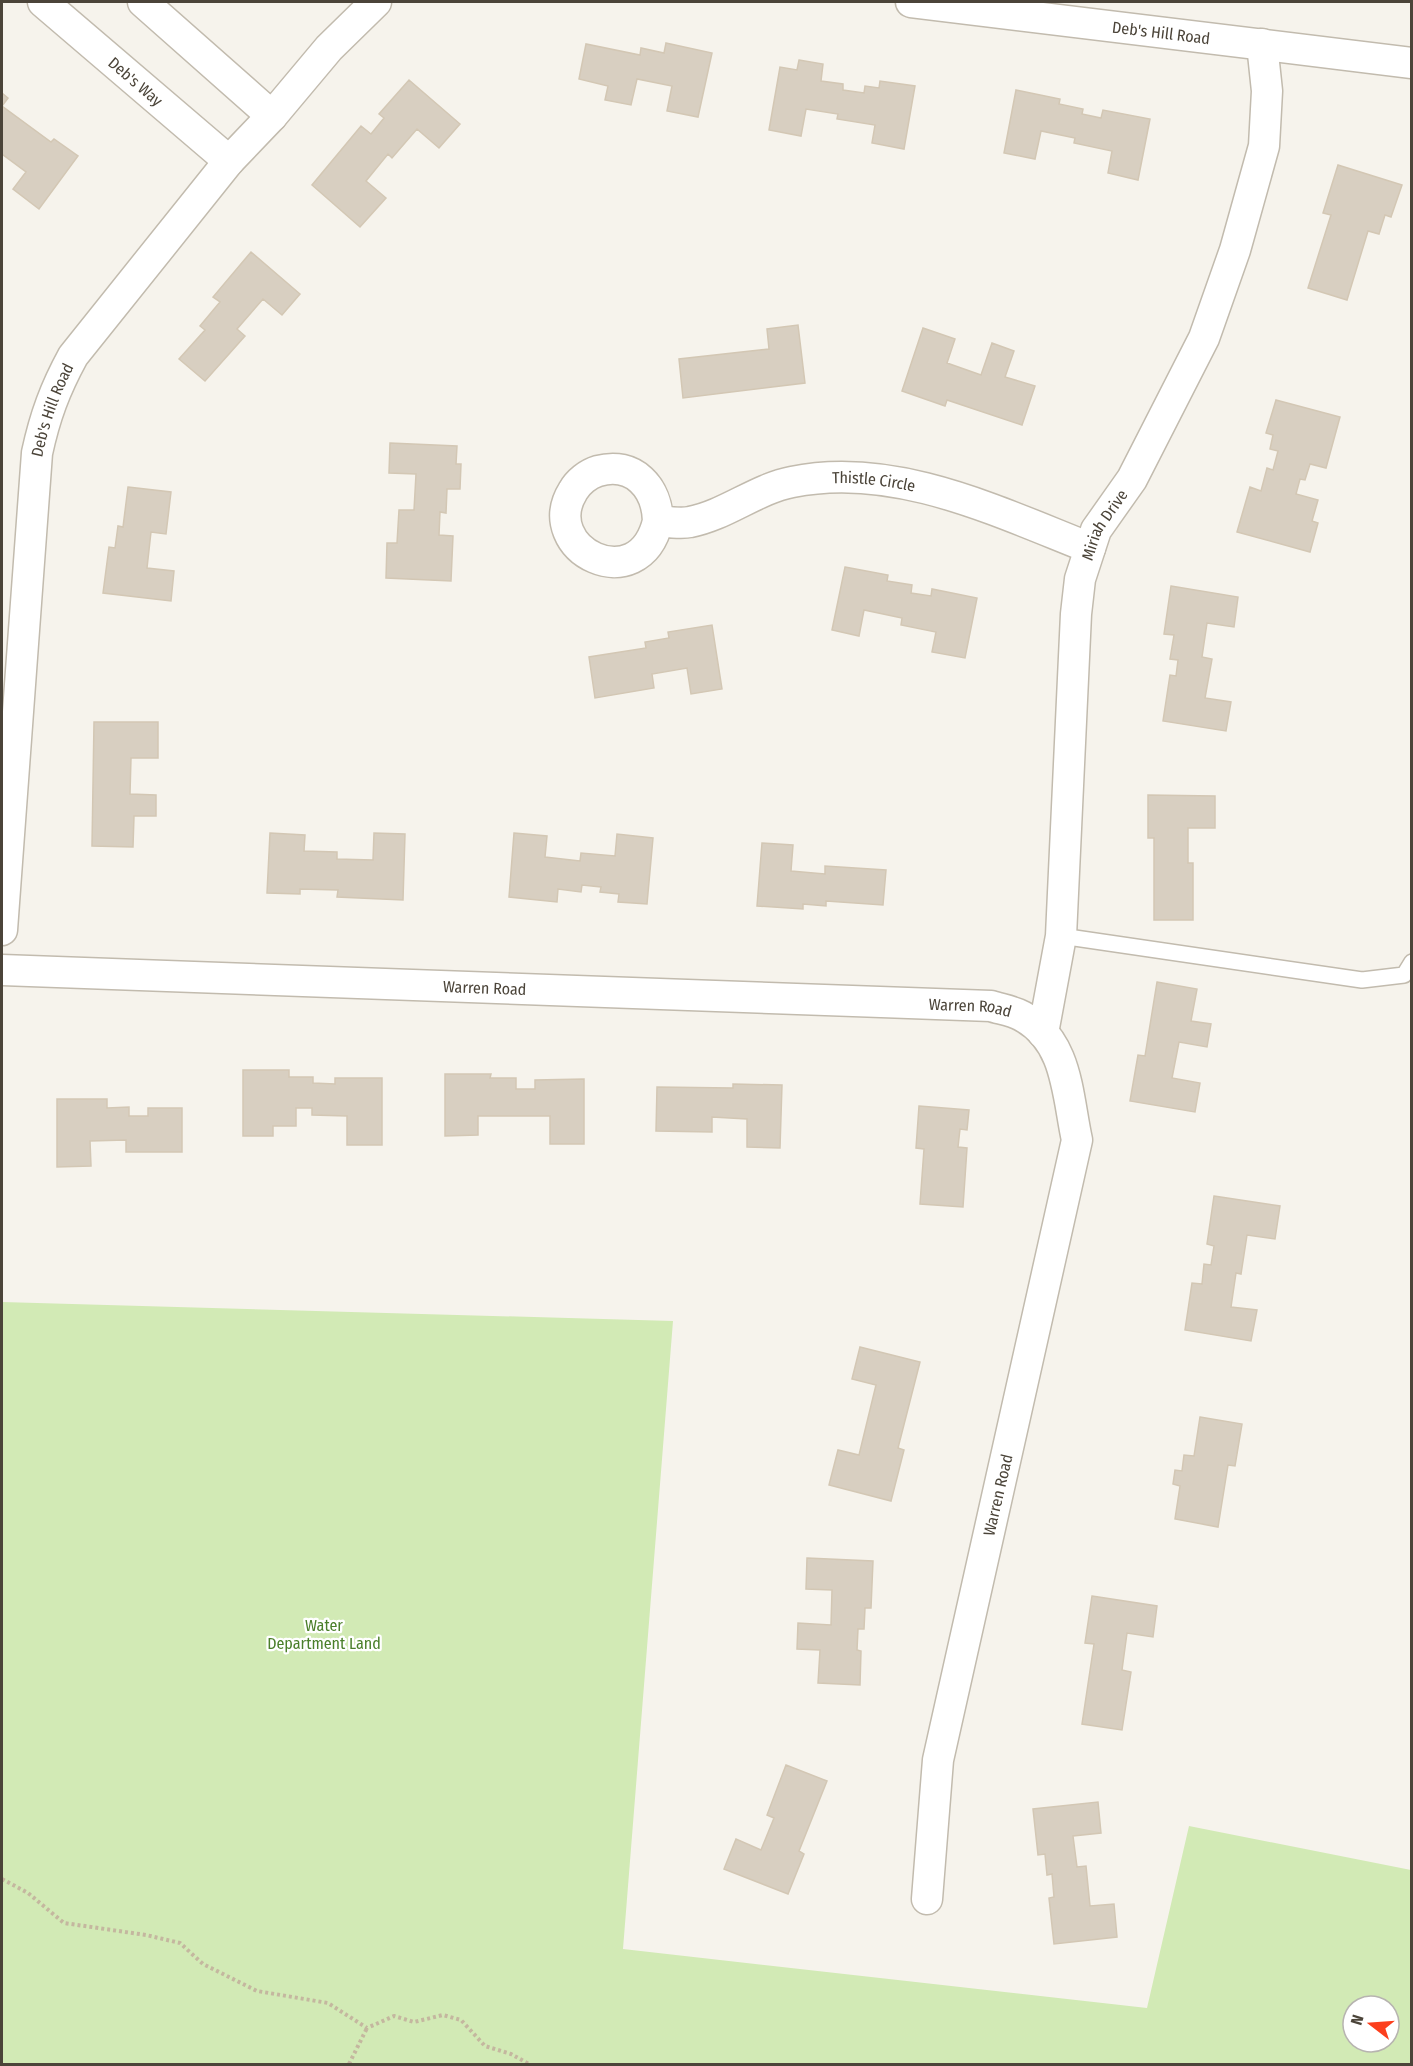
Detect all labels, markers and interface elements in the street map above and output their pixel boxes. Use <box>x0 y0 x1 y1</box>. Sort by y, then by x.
street label: Deb's Hill Road <box>1111 17 1211 48</box>
street label: Deb's Way <box>105 53 167 110</box>
street label: Deb's Hill Road <box>27 360 77 458</box>
street label: Thistle Circle <box>832 468 917 495</box>
street label: Miriah Drive <box>1077 485 1131 563</box>
street label: Warren Road <box>443 977 527 999</box>
street label: Warren Road <box>928 994 1014 1021</box>
street label: Warren Road <box>979 1452 1017 1538</box>
park label: Water Department Land <box>267 1616 381 1653</box>
north arrow <box>1341 1994 1401 2054</box>
text: N <box>1347 2012 1368 2027</box>

